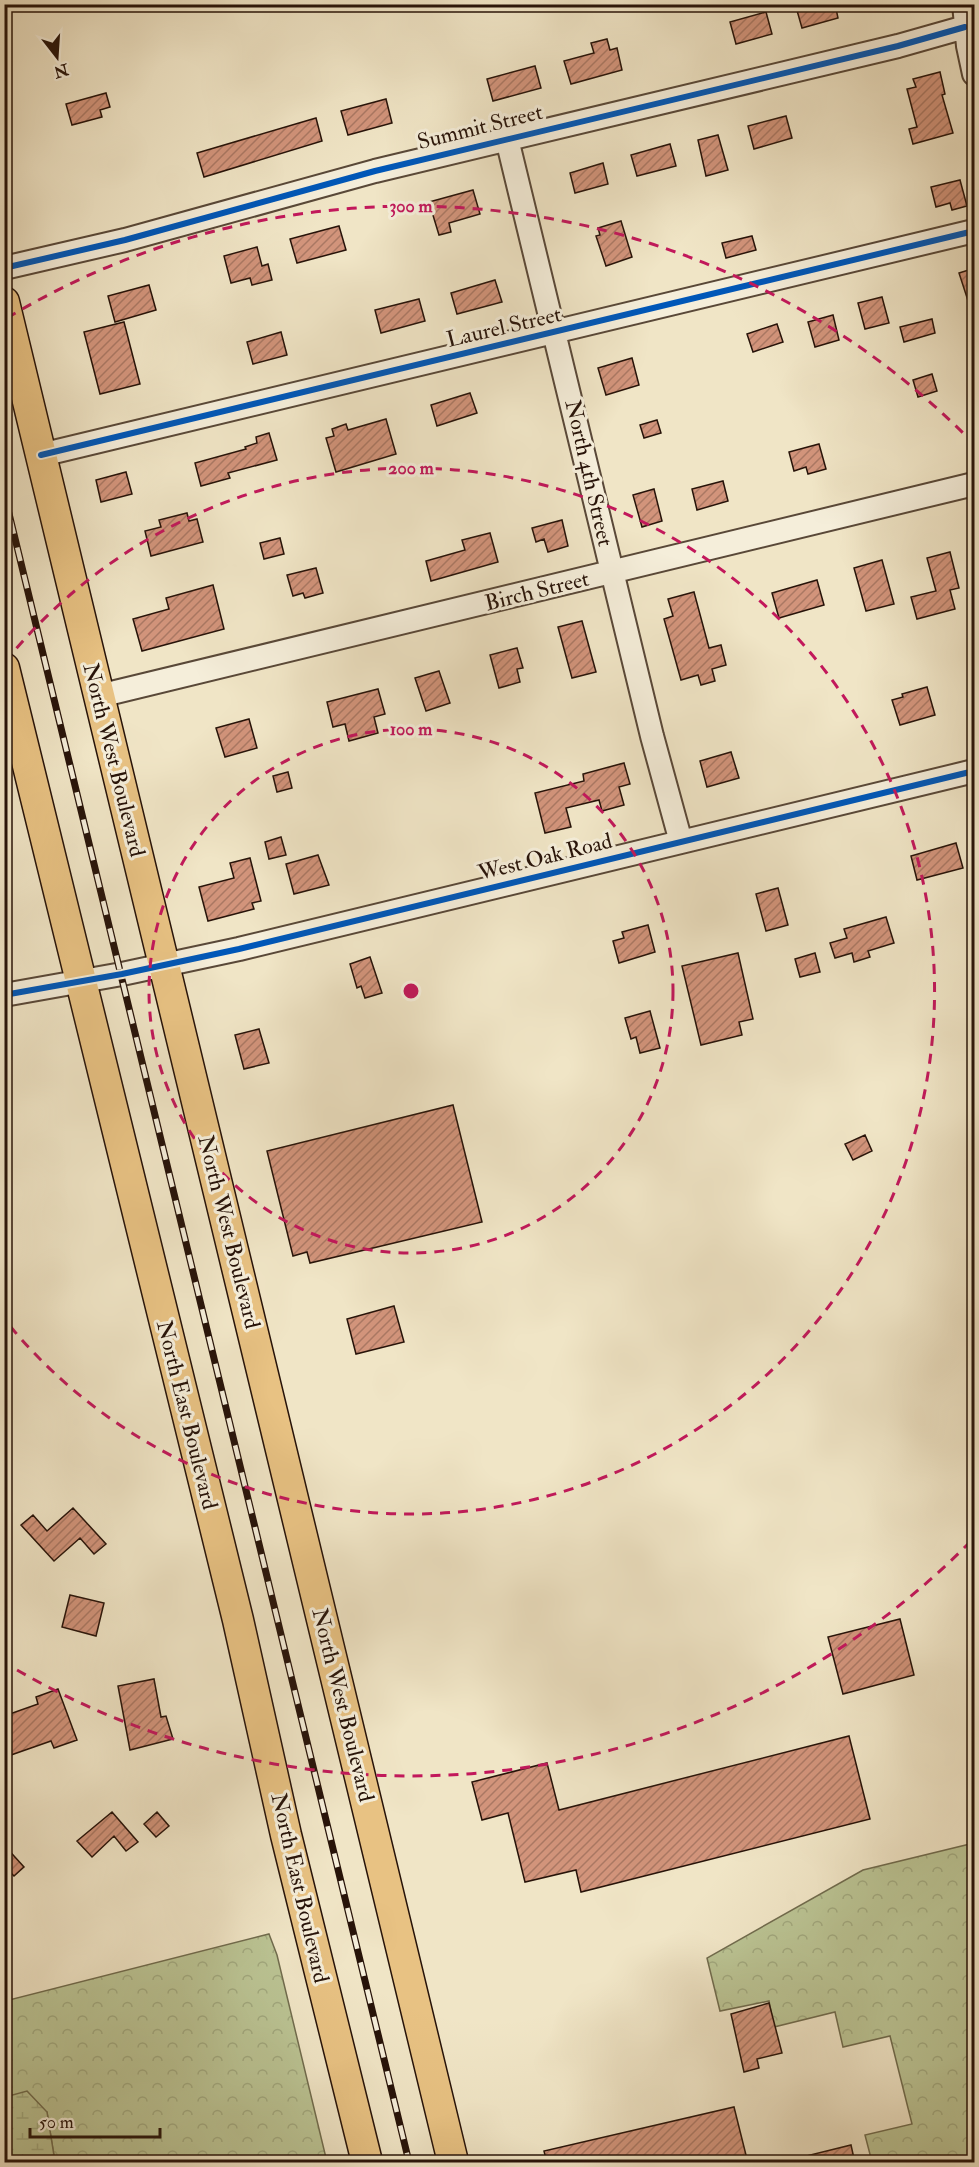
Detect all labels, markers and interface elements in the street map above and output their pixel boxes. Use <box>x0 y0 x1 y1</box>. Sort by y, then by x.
north arrow <box>27 27 87 87</box>
text: N <box>51 58 72 82</box>
street label: Summit Street <box>414 98 546 156</box>
text: 300 m <box>389 195 434 218</box>
street label: Laurel Street <box>444 300 564 354</box>
street label: North 4th Street <box>559 397 619 549</box>
text: 200 m <box>388 457 435 480</box>
street label: Birch Street <box>482 565 592 617</box>
street label: North West Boulevard <box>76 660 152 860</box>
text: 100 m <box>390 718 433 741</box>
street label: West Oak Road <box>474 827 615 887</box>
centre of rings <box>401 981 421 1001</box>
street label: North West Boulevard <box>191 1132 267 1332</box>
street label: North East Boulevard <box>150 1318 224 1513</box>
street label: North West Boulevard <box>305 1605 381 1805</box>
street label: North East Boulevard <box>265 1790 335 1986</box>
scale bar <box>30 2101 160 2139</box>
text: 50 m <box>39 2111 74 2134</box>

